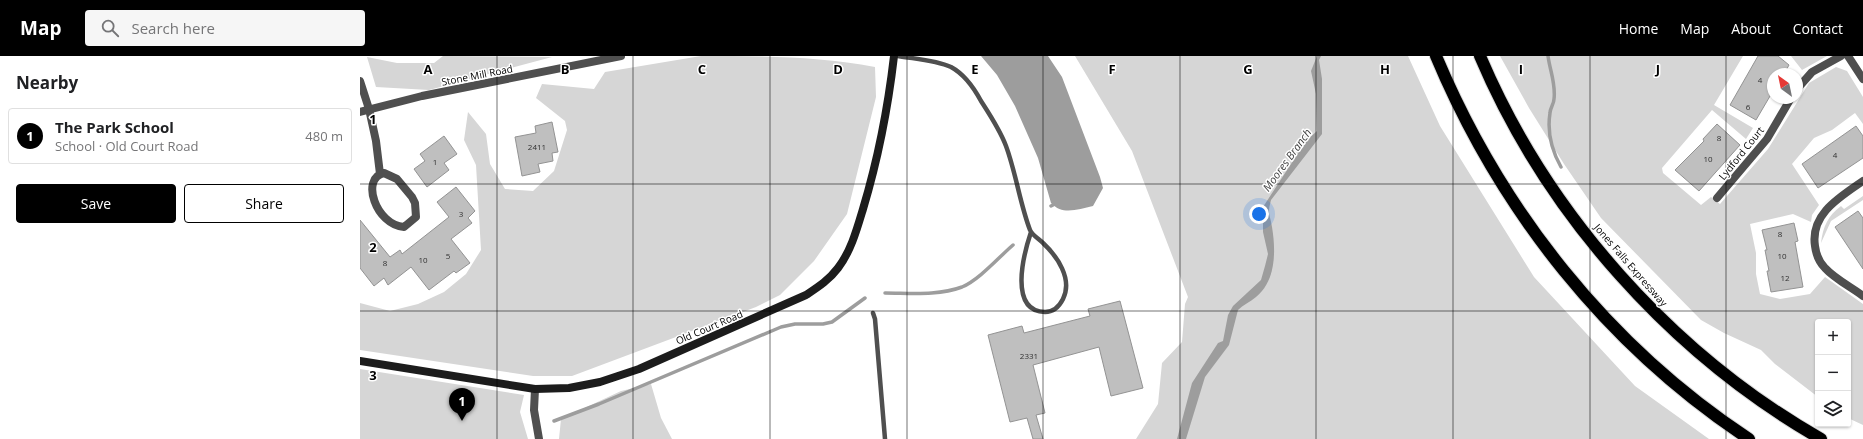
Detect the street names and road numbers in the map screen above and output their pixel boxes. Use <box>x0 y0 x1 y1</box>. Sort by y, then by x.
street label: Stone Mill Road <box>440 61 514 89</box>
street label: Lydford Court <box>1715 123 1767 183</box>
street label: Jones Falls Expressway <box>1590 220 1672 310</box>
street label: Old Court Road <box>673 307 745 347</box>

